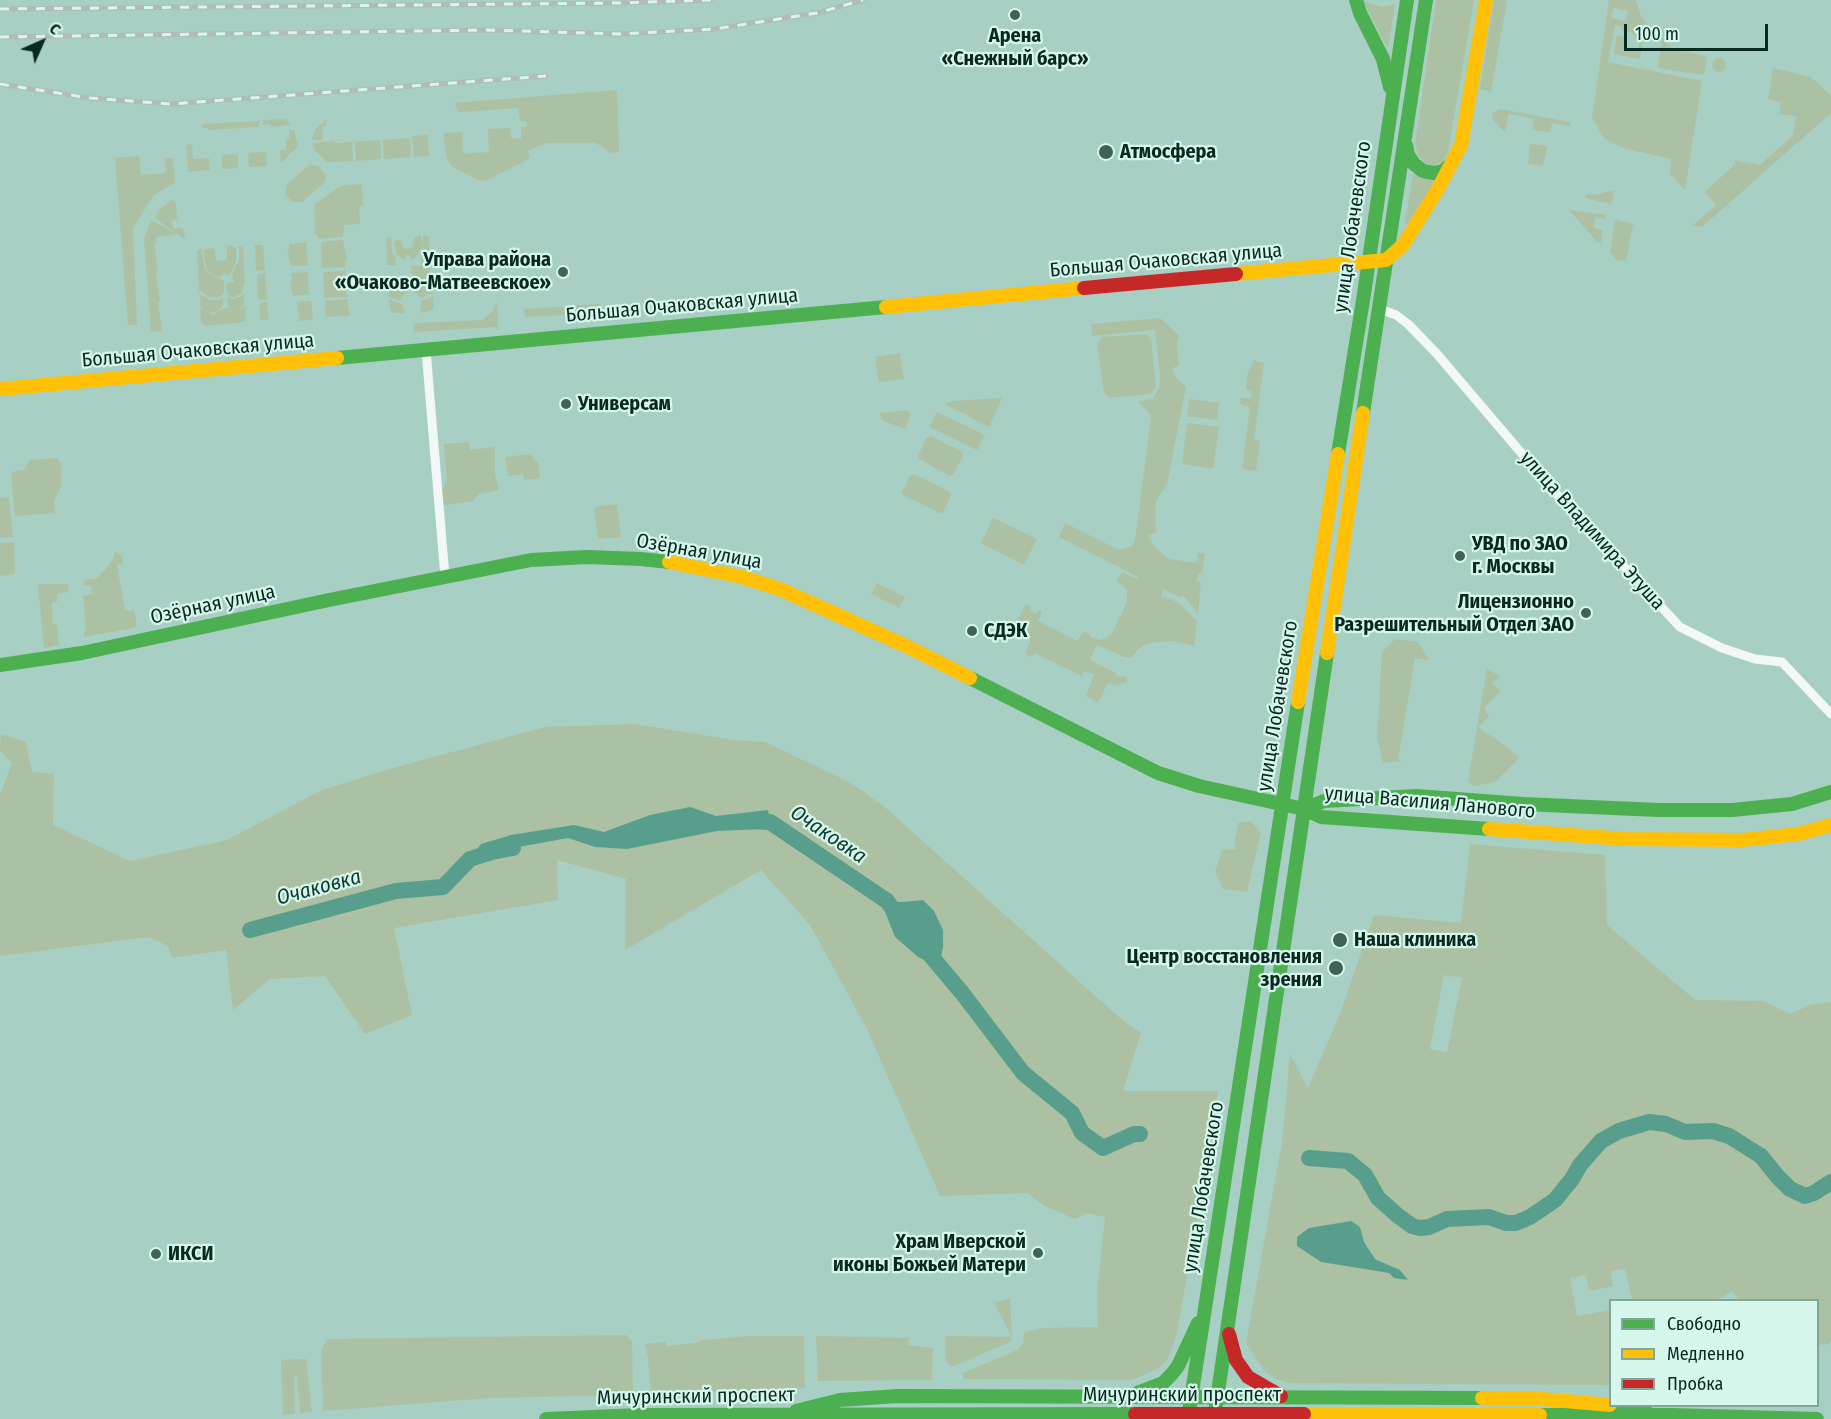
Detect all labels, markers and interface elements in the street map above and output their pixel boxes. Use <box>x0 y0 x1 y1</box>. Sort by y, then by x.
marker: Арена «Снежный барс» <box>1008 8 1022 22</box>
north arrow <box>12 12 72 72</box>
scale bar <box>1627 12 1771 50</box>
text: С <box>45 19 65 39</box>
text: 100 m <box>1635 23 1679 45</box>
place label: Арена «Снежный барс» <box>941 24 1089 71</box>
place label: Атмосфера <box>1120 140 1216 164</box>
street label: улица Лобачевского <box>1329 140 1377 314</box>
marker: Атмосфера <box>1097 143 1115 161</box>
street label: Большая Очаковская улица <box>1049 239 1283 283</box>
place label: Управа района «Очаково-Матвеевское» <box>335 248 551 295</box>
marker: Управа района «Очаково-Матвеевское» <box>556 265 570 279</box>
street label: Большая Очаковская улица <box>565 284 799 328</box>
street label: Большая Очаковская улица <box>81 329 315 373</box>
place label: Универсам <box>578 392 671 416</box>
marker: Универсам <box>559 397 573 411</box>
street label: улица Владимира Этуша <box>1514 447 1670 615</box>
street label: Озёрная улица <box>634 529 764 575</box>
place label: УВД по ЗАО г. Москвы <box>1472 532 1568 579</box>
marker: УВД по ЗАО г. Москвы <box>1453 549 1467 563</box>
street label: Озёрная улица <box>148 580 278 630</box>
place label: Лицензионно Разрешительный Отдел ЗАО <box>1334 590 1574 637</box>
marker: Лицензионно Разрешительный Отдел ЗАО <box>1579 606 1593 620</box>
place label: СДЭК <box>984 619 1027 643</box>
street label: улица Лобачевского <box>1253 619 1303 793</box>
marker: СДЭК <box>965 624 979 638</box>
street label: улица Василия Ланового <box>1324 782 1536 824</box>
water label: Очаковка <box>785 800 871 870</box>
water label: Очаковка <box>274 865 364 911</box>
place label: Наша клиника <box>1354 928 1476 952</box>
marker: Наша клиника <box>1331 931 1349 949</box>
place label: Центр восстановления зрения <box>1127 945 1322 992</box>
marker: Центр восстановления зрения <box>1327 959 1345 977</box>
street label: улица Лобачевского <box>1179 1100 1229 1274</box>
place label: Храм Иверской иконы Божьей Матери <box>833 1230 1026 1277</box>
place label: ИКСИ <box>168 1242 214 1266</box>
marker: Храм Иверской иконы Божьей Матери <box>1031 1246 1045 1260</box>
marker: ИКСИ <box>149 1247 163 1261</box>
legend <box>1609 1299 1819 1407</box>
text: Свободно <box>1667 1313 1741 1335</box>
text: Медленно <box>1667 1343 1745 1365</box>
text: Пробка <box>1667 1373 1723 1395</box>
street label: Мичуринский проспект <box>597 1383 795 1411</box>
street label: Мичуринский проспект <box>1083 1383 1281 1407</box>

